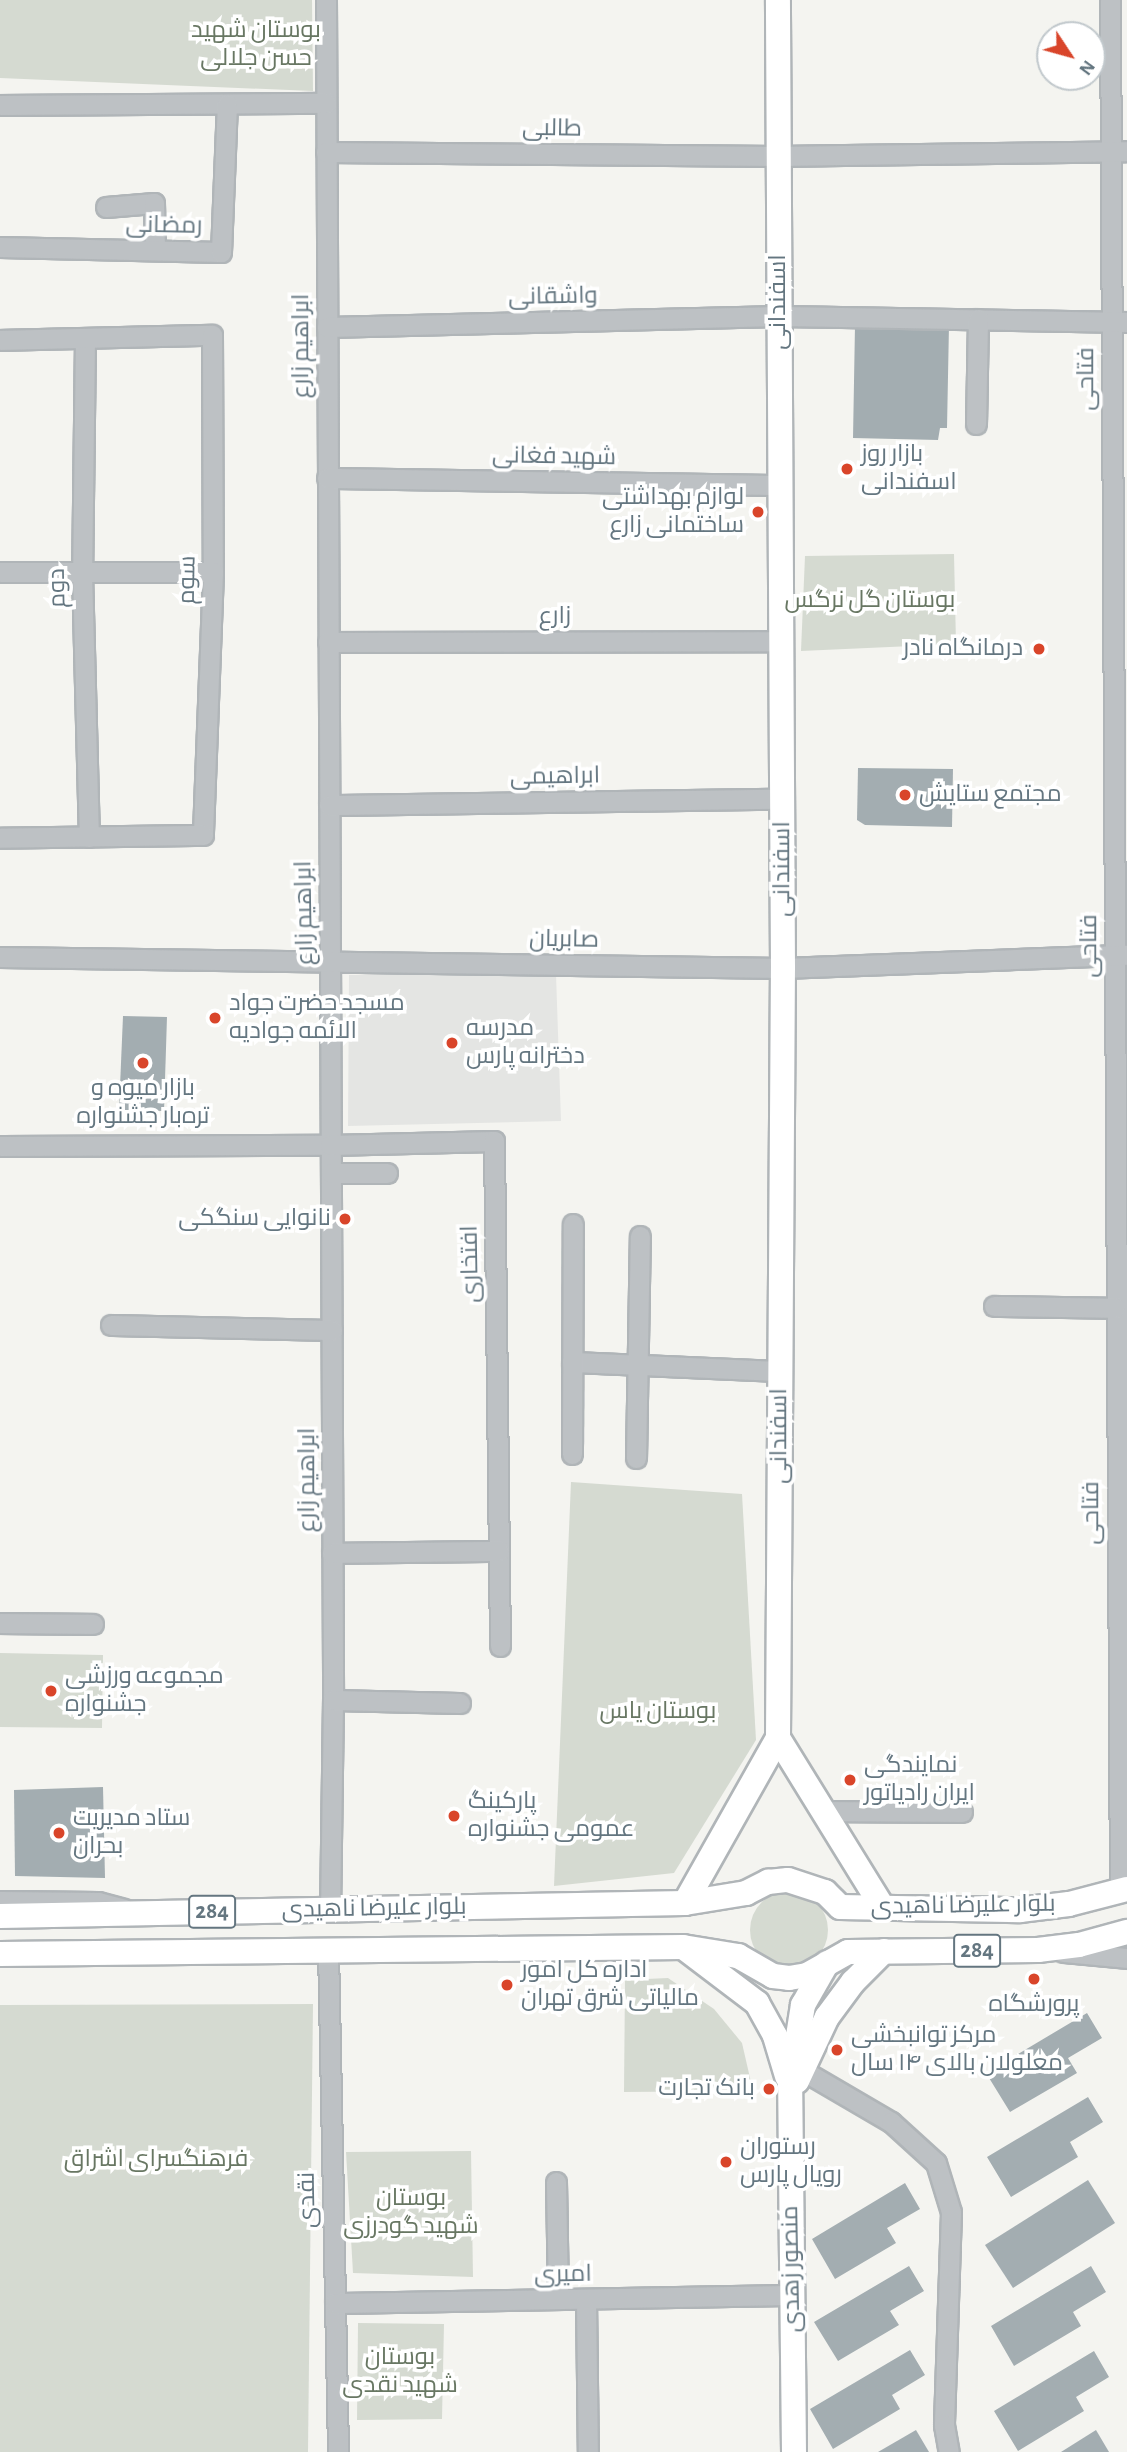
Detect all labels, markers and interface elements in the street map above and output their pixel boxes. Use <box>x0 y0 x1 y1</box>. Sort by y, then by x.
park label: بوستان شهید حسن جلالی <box>191 17 321 73</box>
north arrow <box>1036 21 1106 91</box>
text: N <box>1075 57 1098 78</box>
street label: طالبی <box>522 114 582 144</box>
street label: رمضانی <box>125 211 203 241</box>
street label: اسفندانی <box>765 254 793 350</box>
street label: واشقانی <box>508 282 598 312</box>
street label: ابراهیم زارع <box>288 294 316 398</box>
street label: فتاحی <box>1073 347 1101 411</box>
place label: بازار روز اسفندانی <box>861 441 957 497</box>
street label: شهید فغانی <box>492 442 616 472</box>
marker: بازار روز اسفندانی <box>839 461 855 477</box>
place label: لوازم بهداشتی ساختمانی زارع <box>602 484 744 540</box>
marker: لوازم بهداشتی ساختمانی زارع <box>750 504 766 520</box>
street label: سوم <box>173 555 203 605</box>
street label: دوم <box>43 568 73 608</box>
park label: بوستان گل نرگس <box>785 587 955 615</box>
street label: زارع <box>539 603 571 631</box>
place label: درمانگاه نادر <box>903 635 1023 663</box>
marker: درمانگاه نادر <box>1029 639 1049 659</box>
street label: ابراهیمی <box>510 762 600 792</box>
place label: مجتمع ستایش <box>919 781 1062 809</box>
marker: مجتمع ستایش <box>897 787 913 803</box>
street label: اسفندانی <box>769 821 797 917</box>
street label: ابراهیم زارع <box>290 860 320 966</box>
street label: فتاحی <box>1076 914 1104 978</box>
street label: صابریان <box>529 925 599 955</box>
place label: مسجد حضرت جواد الائمه جوادیه <box>229 990 405 1046</box>
marker: مسجد حضرت جواد الائمه جوادیه <box>207 1010 223 1026</box>
place label: مدرسه دخترانه پارس <box>466 1015 585 1071</box>
marker: مدرسه دخترانه پارس <box>444 1035 460 1051</box>
marker: بازار میوه و تره‌بار جشنواره <box>135 1055 151 1071</box>
place label: بازار میوه و تره‌بار جشنواره <box>76 1075 210 1131</box>
place label: نانوایی سنگکی <box>178 1205 331 1233</box>
marker: نانوایی سنگکی <box>337 1211 353 1227</box>
street label: افتخاری <box>456 1225 486 1303</box>
street label: اسفندانی <box>766 1388 794 1484</box>
street label: ابراهیم زارع <box>294 1428 322 1532</box>
street label: فتاحی <box>1078 1481 1106 1545</box>
place label: مجموعه ورزشی جشنواره <box>65 1663 224 1719</box>
marker: مجموعه ورزشی جشنواره <box>43 1683 59 1699</box>
park label: بوستان یاس <box>600 1698 716 1726</box>
place label: نمایندگی ایران رادیاتور <box>864 1752 975 1808</box>
marker: نمایندگی ایران رادیاتور <box>842 1772 858 1788</box>
place label: پارکینگ عمومی جشنواره <box>468 1788 635 1844</box>
place label: ستاد مدیریت بحران <box>73 1805 190 1861</box>
marker: پارکینگ عمومی جشنواره <box>446 1808 462 1824</box>
marker: ستاد مدیریت بحران <box>51 1825 67 1841</box>
street label: بلوار علیرضا ناهیدی <box>870 1890 1056 1922</box>
road number: 284 <box>188 1893 236 1932</box>
street label: بلوار علیرضا ناهیدی <box>281 1893 467 1925</box>
road number: 284 <box>953 1932 1002 1970</box>
place label: اداره کل امور مالیاتی شرق تهران <box>521 1957 699 2013</box>
marker: پرورشگاه <box>1026 1971 1042 1987</box>
marker: اداره کل امور مالیاتی شرق تهران <box>499 1977 515 1993</box>
place label: پرورشگاه <box>989 1991 1079 2019</box>
place label: مرکز توانبخشی معلولان بالای ۱۴ سال <box>851 2022 1063 2078</box>
marker: مرکز توانبخشی معلولان بالای ۱۴ سال <box>829 2042 845 2058</box>
place label: بانک تجارت <box>658 2075 755 2103</box>
marker: بانک تجارت <box>761 2081 777 2097</box>
place label: رستوران رویال پارس <box>740 2134 842 2190</box>
park label: فرهنگسرای اشراق <box>64 2146 248 2174</box>
marker: رستوران رویال پارس <box>718 2154 734 2170</box>
street label: نقدی <box>293 2172 323 2228</box>
park label: بوستان شهید گودرزی <box>343 2185 479 2241</box>
street label: منصور زهدی <box>776 2205 808 2333</box>
street label: امیری <box>534 2260 592 2290</box>
park label: بوستان شهید نقدی <box>342 2344 458 2400</box>

